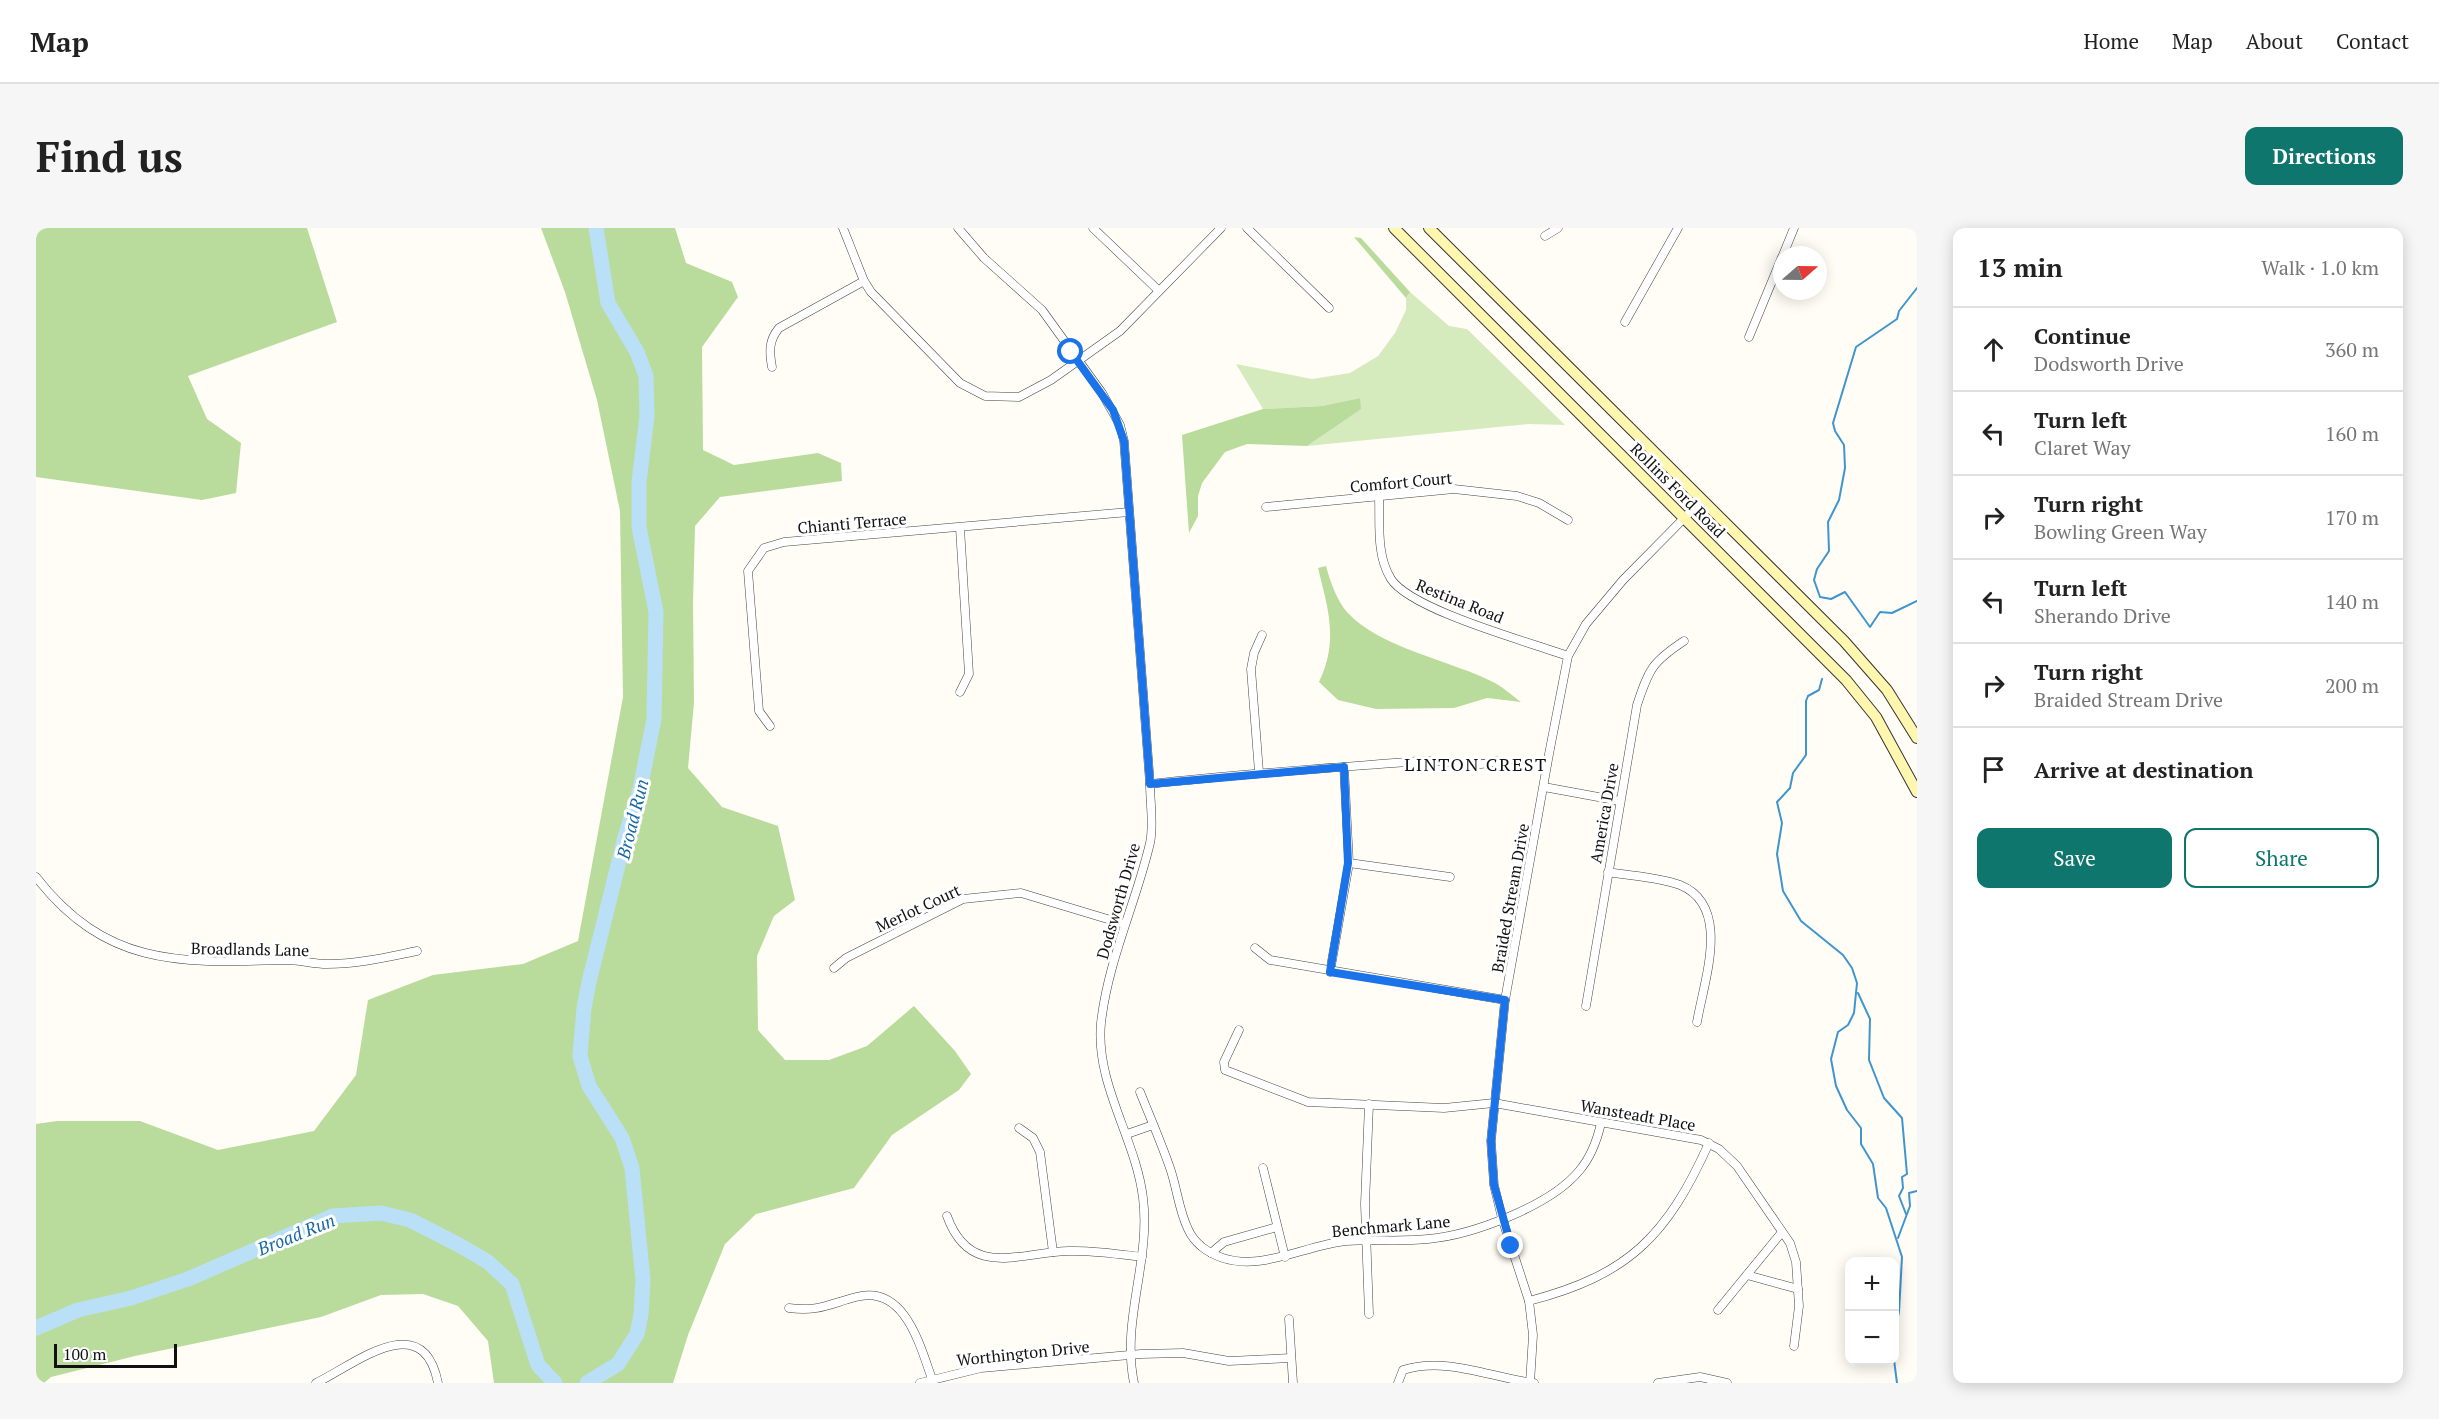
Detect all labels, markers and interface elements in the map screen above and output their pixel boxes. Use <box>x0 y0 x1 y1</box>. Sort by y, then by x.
text: Map <box>30 23 89 60</box>
text: Home <box>2083 27 2139 55</box>
text: Map <box>2172 27 2213 55</box>
text: About <box>2246 27 2303 55</box>
text: Contact <box>2336 27 2409 55</box>
button: Directions <box>2245 127 2403 185</box>
text: Find us <box>36 128 183 184</box>
north arrow <box>1773 246 1827 300</box>
text: 13 min <box>1977 250 2063 284</box>
text: Walk · 1.0 km <box>2261 254 2379 281</box>
text: Continue <box>2034 321 2131 350</box>
icon: ahead <box>1977 333 2010 366</box>
text: 360 m <box>2325 336 2379 363</box>
route start <box>1057 338 1083 364</box>
text: Dodsworth Drive <box>2034 350 2184 377</box>
text: Turn left <box>2034 405 2127 434</box>
icon: left <box>1977 417 2010 450</box>
text: 160 m <box>2325 420 2379 447</box>
text: Claret Way <box>2034 434 2131 461</box>
street label: Rollins Ford Road <box>1626 438 1730 542</box>
street label: Comfort Court <box>1349 467 1453 497</box>
text: Turn right <box>2034 489 2143 518</box>
icon: right <box>1977 501 2010 534</box>
text: 170 m <box>2325 504 2379 531</box>
street label: Chianti Terrace <box>797 507 907 539</box>
text: Bowling Green Way <box>2034 518 2207 545</box>
street label: Restina Road <box>1413 573 1507 629</box>
text: Turn left <box>2034 573 2127 602</box>
icon: left <box>1977 585 2010 618</box>
text: 140 m <box>2325 588 2379 615</box>
text: Sherando Drive <box>2034 602 2171 629</box>
text: Turn right <box>2034 657 2143 686</box>
icon: right <box>1977 669 2010 702</box>
text: 200 m <box>2325 672 2379 699</box>
text: Braided Stream Drive <box>2034 686 2223 713</box>
district label: LINTON CREST <box>1404 752 1548 776</box>
icon: arrive <box>1977 753 2010 786</box>
text: Arrive at destination <box>2034 755 2253 784</box>
street label: America Drive <box>1584 761 1624 865</box>
water label: Broad Run <box>610 777 654 862</box>
street label: Braided Stream Drive <box>1486 822 1534 974</box>
button: Save <box>1977 828 2172 888</box>
button: Share <box>2184 828 2379 888</box>
street label: Dodsworth Drive <box>1091 840 1145 962</box>
street label: Merlot Court <box>872 879 964 937</box>
street label: Broadlands Lane <box>191 937 309 961</box>
street label: Wansteadt Place <box>1579 1094 1697 1136</box>
water label: Broad Run <box>253 1208 338 1261</box>
street label: Benchmark Lane <box>1331 1210 1451 1242</box>
route end <box>1497 1232 1523 1258</box>
map controls <box>1845 1257 1899 1365</box>
button: + <box>1845 1257 1899 1311</box>
button: − <box>1845 1311 1899 1365</box>
street label: Worthington Drive <box>956 1335 1090 1371</box>
scale bar <box>54 1341 177 1368</box>
text: 100 m <box>63 1343 106 1365</box>

